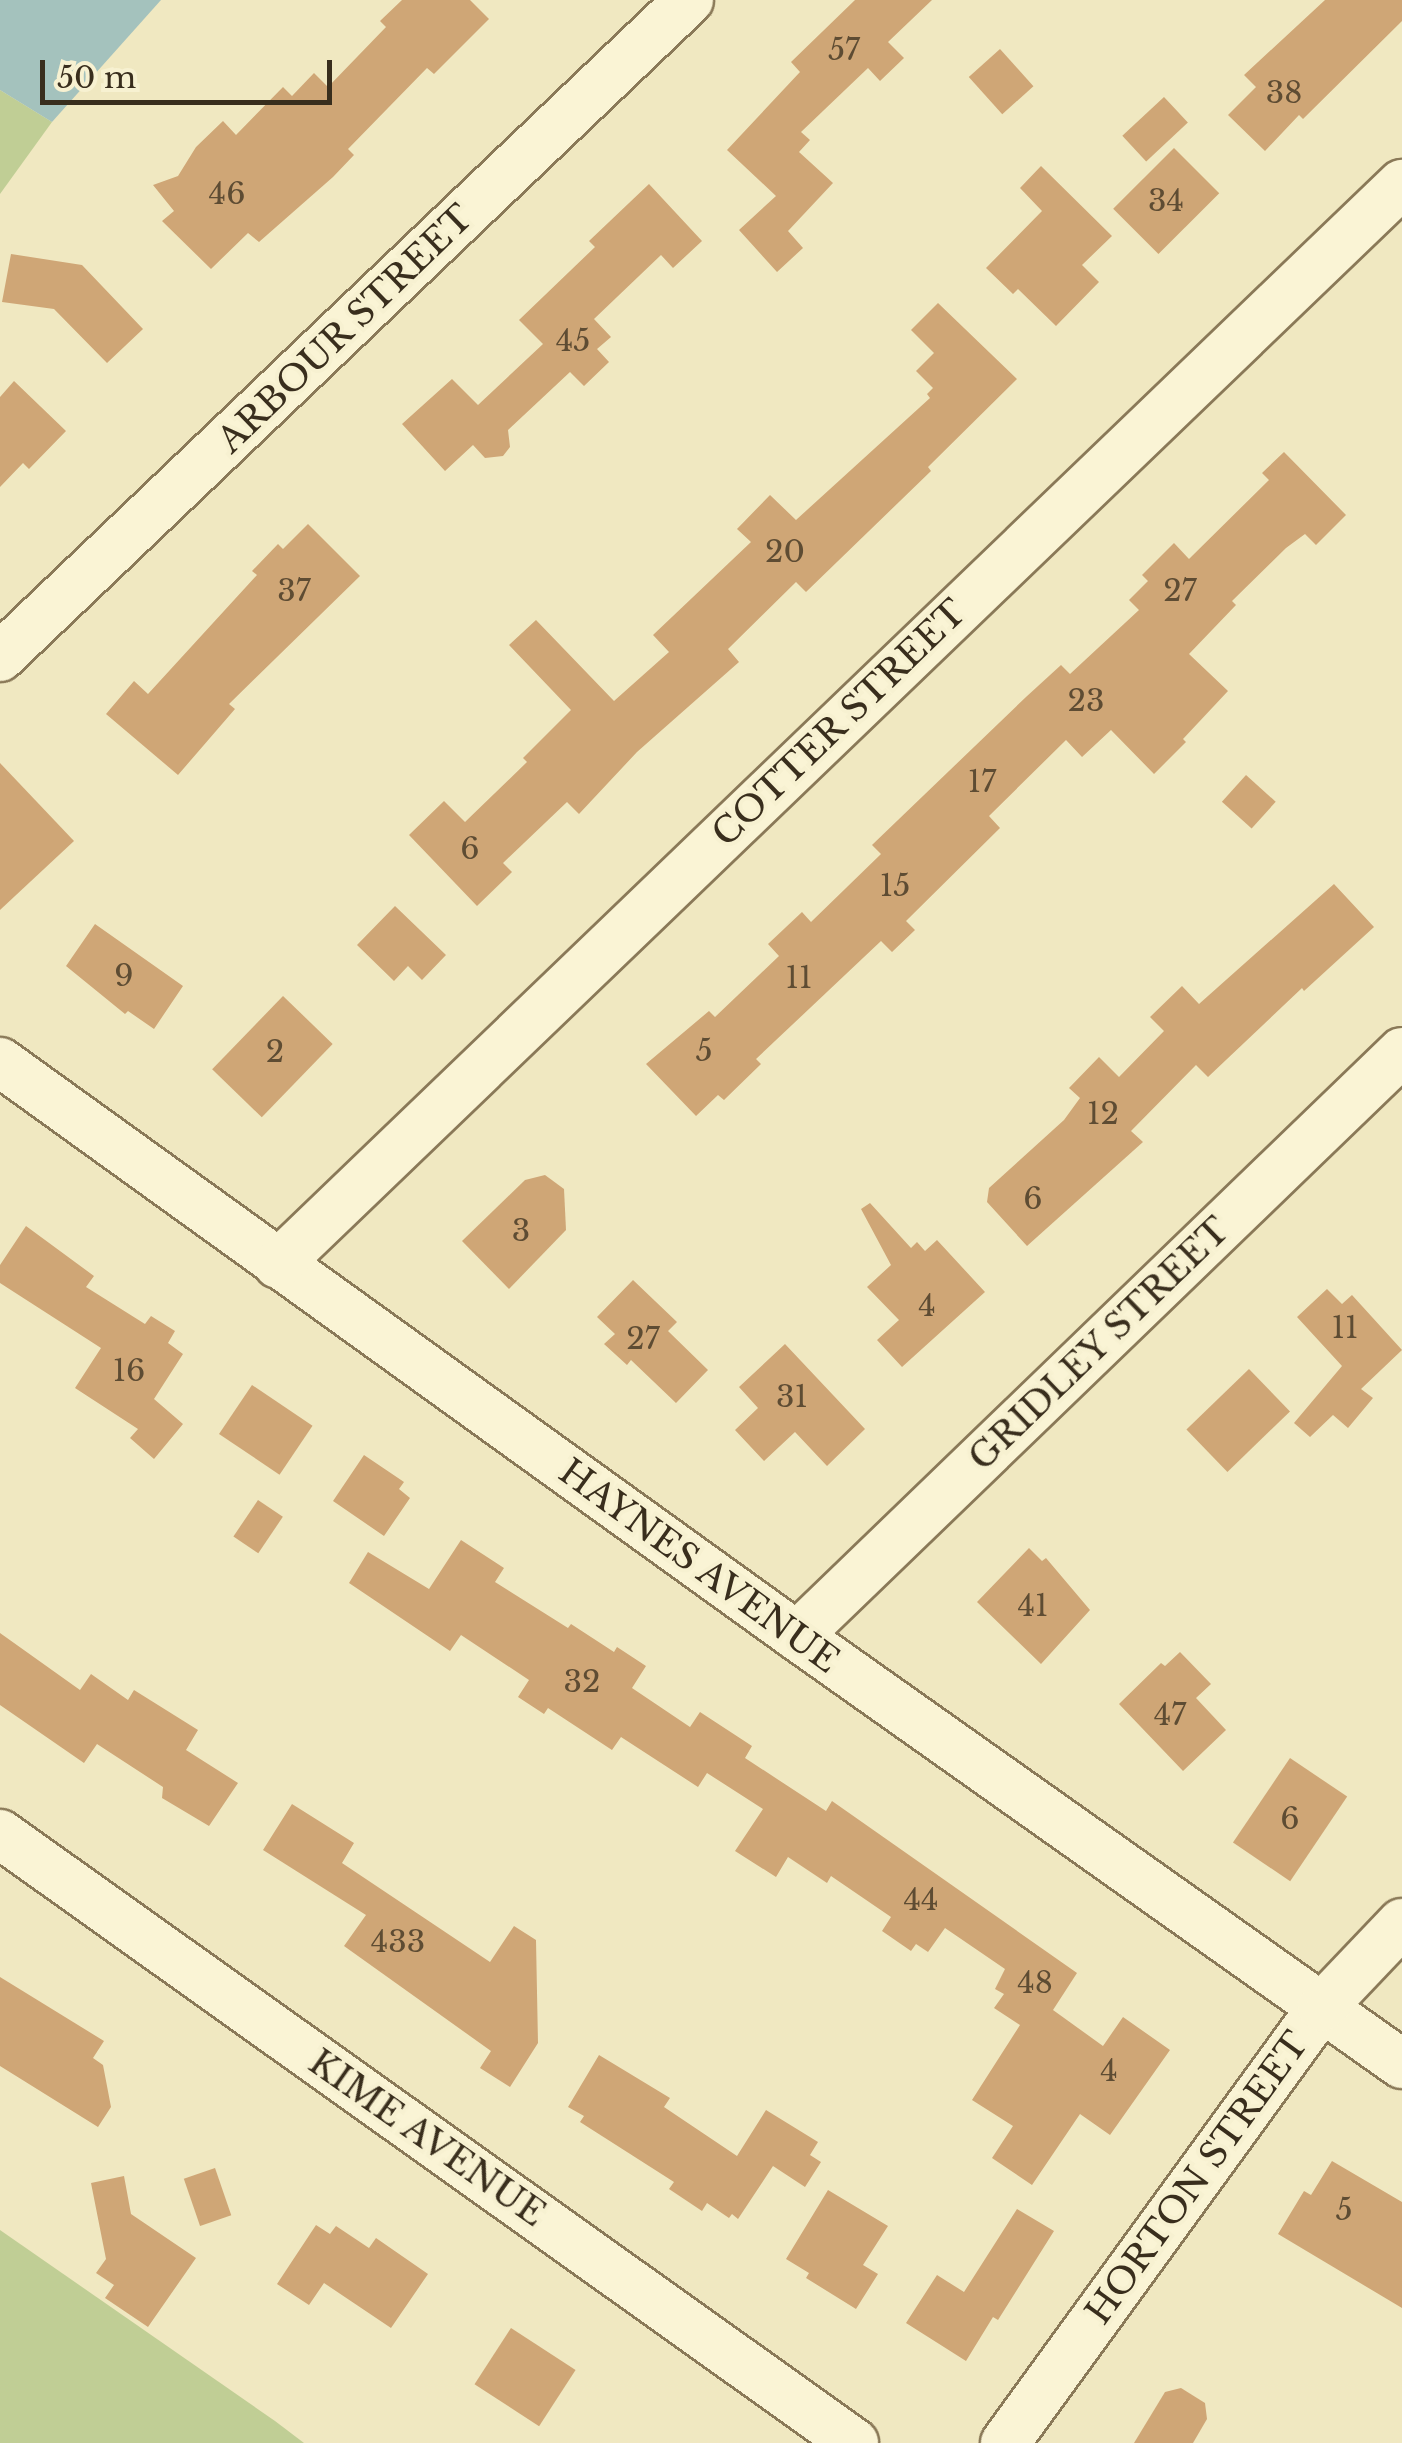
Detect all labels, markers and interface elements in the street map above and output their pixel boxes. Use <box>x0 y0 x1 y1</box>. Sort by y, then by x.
house number: 57 <box>828 32 860 68</box>
scale bar <box>45 40 338 102</box>
text: 50 m <box>57 59 136 96</box>
house number: 38 <box>1266 75 1302 111</box>
house number: 46 <box>209 176 245 212</box>
house number: 34 <box>1148 183 1184 219</box>
street label: ARBOUR STREET <box>209 196 481 462</box>
house number: 45 <box>556 323 590 359</box>
house number: 20 <box>765 534 805 570</box>
house number: 37 <box>277 573 311 609</box>
house number: 27 <box>1163 573 1197 609</box>
street label: COTTER STREET <box>703 591 975 855</box>
house number: 23 <box>1068 683 1104 719</box>
house number: 17 <box>968 764 996 800</box>
house number: 6 <box>460 831 480 867</box>
house number: 15 <box>880 868 910 904</box>
house number: 9 <box>114 958 134 994</box>
house number: 11 <box>786 960 812 996</box>
house number: 5 <box>695 1033 713 1069</box>
house number: 2 <box>266 1034 284 1070</box>
house number: 12 <box>1087 1096 1119 1132</box>
house number: 6 <box>1023 1181 1043 1217</box>
street label: GRIDLEY STREET <box>960 1209 1238 1479</box>
house number: 3 <box>512 1213 530 1249</box>
house number: 4 <box>918 1288 936 1324</box>
house number: 11 <box>1332 1310 1358 1346</box>
house number: 27 <box>626 1321 660 1357</box>
house number: 16 <box>113 1353 145 1389</box>
house number: 31 <box>776 1379 808 1415</box>
street label: HAYNES AVENUE <box>551 1450 847 1682</box>
house number: 41 <box>1018 1588 1048 1624</box>
house number: 32 <box>564 1664 600 1700</box>
house number: 47 <box>1154 1697 1186 1733</box>
house number: 6 <box>1280 1801 1300 1837</box>
house number: 44 <box>903 1882 939 1918</box>
house number: 433 <box>371 1924 425 1960</box>
house number: 48 <box>1017 1965 1053 2001</box>
street label: HORTON STREET <box>1077 2024 1317 2332</box>
street label: KIME AVENUE <box>300 2041 554 2235</box>
house number: 4 <box>1100 2053 1118 2089</box>
house number: 5 <box>1335 2192 1353 2228</box>

